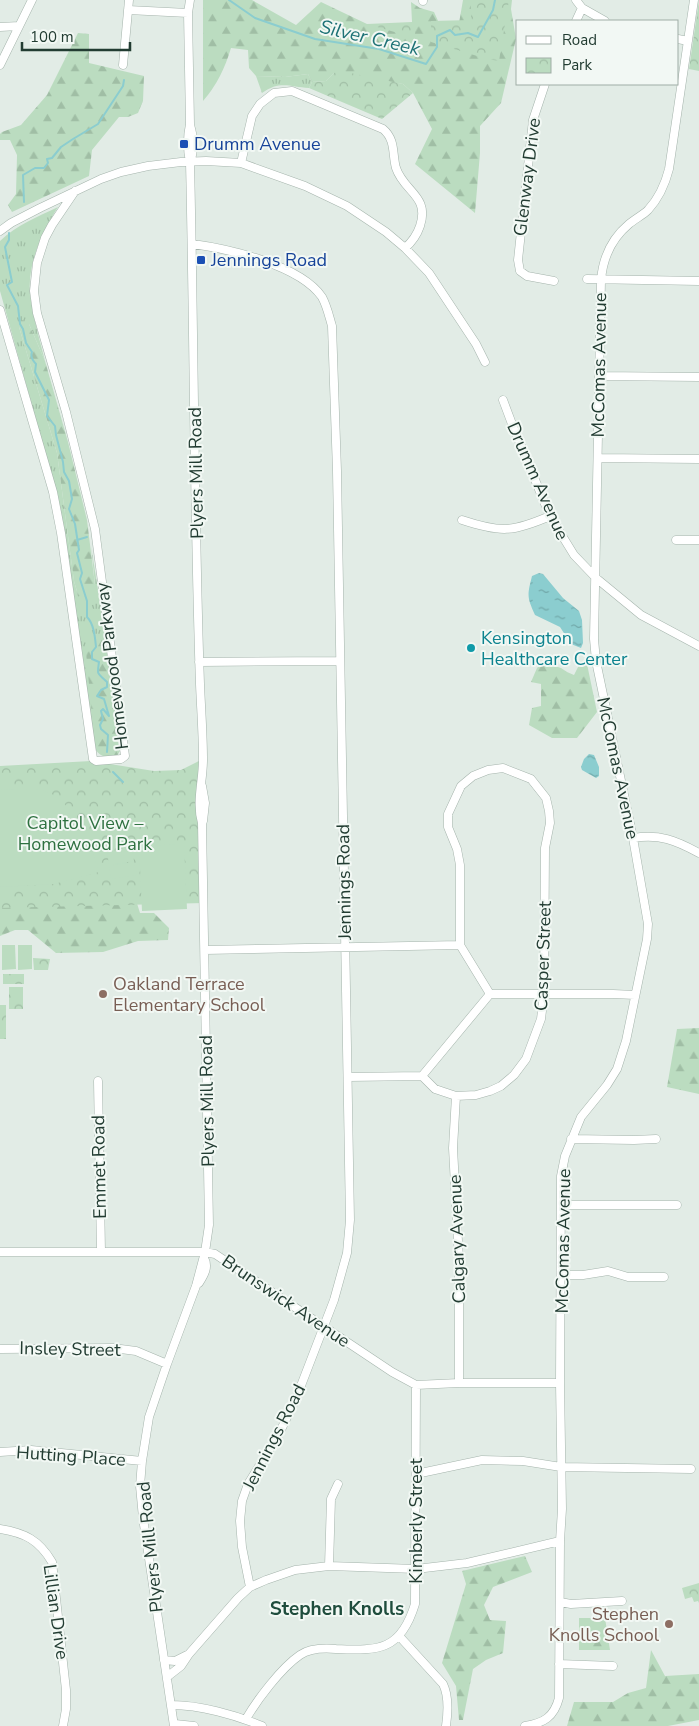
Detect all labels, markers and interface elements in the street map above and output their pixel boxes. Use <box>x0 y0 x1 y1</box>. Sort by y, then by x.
water label: Silver Creek <box>317 14 423 62</box>
scale bar <box>22 20 130 52</box>
legend <box>516 20 679 85</box>
text: 100 m <box>30 27 74 47</box>
text: Road <box>562 30 597 50</box>
text: Park <box>562 55 592 75</box>
street label: Glenway Drive <box>508 116 546 238</box>
place label: Drumm Avenue <box>194 132 321 156</box>
marker: Drumm Avenue <box>178 138 190 150</box>
place label: Jennings Road <box>210 248 327 272</box>
marker: Jennings Road <box>195 254 207 266</box>
street label: McComas Avenue <box>586 292 612 438</box>
street label: Plyers Mill Road <box>183 407 209 539</box>
street label: Drumm Avenue <box>501 418 575 544</box>
street label: Homewood Parkway <box>90 580 134 751</box>
place label: Kensington Healthcare Center <box>481 626 628 671</box>
marker: Kensington Healthcare Center <box>465 642 477 654</box>
street label: McComas Avenue <box>591 695 645 841</box>
park label: Capitol View – Homewood Park <box>18 811 153 856</box>
street label: Jennings Road <box>331 824 357 941</box>
street label: Casper Street <box>529 900 557 1012</box>
place label: Oakland Terrace Elementary School <box>113 972 266 1017</box>
marker: Oakland Terrace Elementary School <box>97 988 109 1000</box>
street label: Plyers Mill Road <box>194 1035 220 1167</box>
street label: Emmet Road <box>86 1115 112 1219</box>
street label: McComas Avenue <box>550 1168 576 1314</box>
street label: Calgary Avenue <box>443 1174 471 1304</box>
street label: Brunswick Avenue <box>217 1249 355 1353</box>
street label: Insley Street <box>19 1336 121 1362</box>
street label: Jennings Road <box>237 1380 311 1495</box>
street label: Hutting Place <box>15 1440 127 1472</box>
street label: Kimberly Street <box>404 1458 428 1584</box>
street label: Plyers Mill Road <box>131 1480 169 1614</box>
street label: Lillian Drive <box>37 1563 75 1661</box>
district label: Stephen Knolls <box>270 1596 404 1622</box>
place label: Stephen Knolls School <box>549 1602 660 1647</box>
marker: Stephen Knolls School <box>663 1618 675 1630</box>

